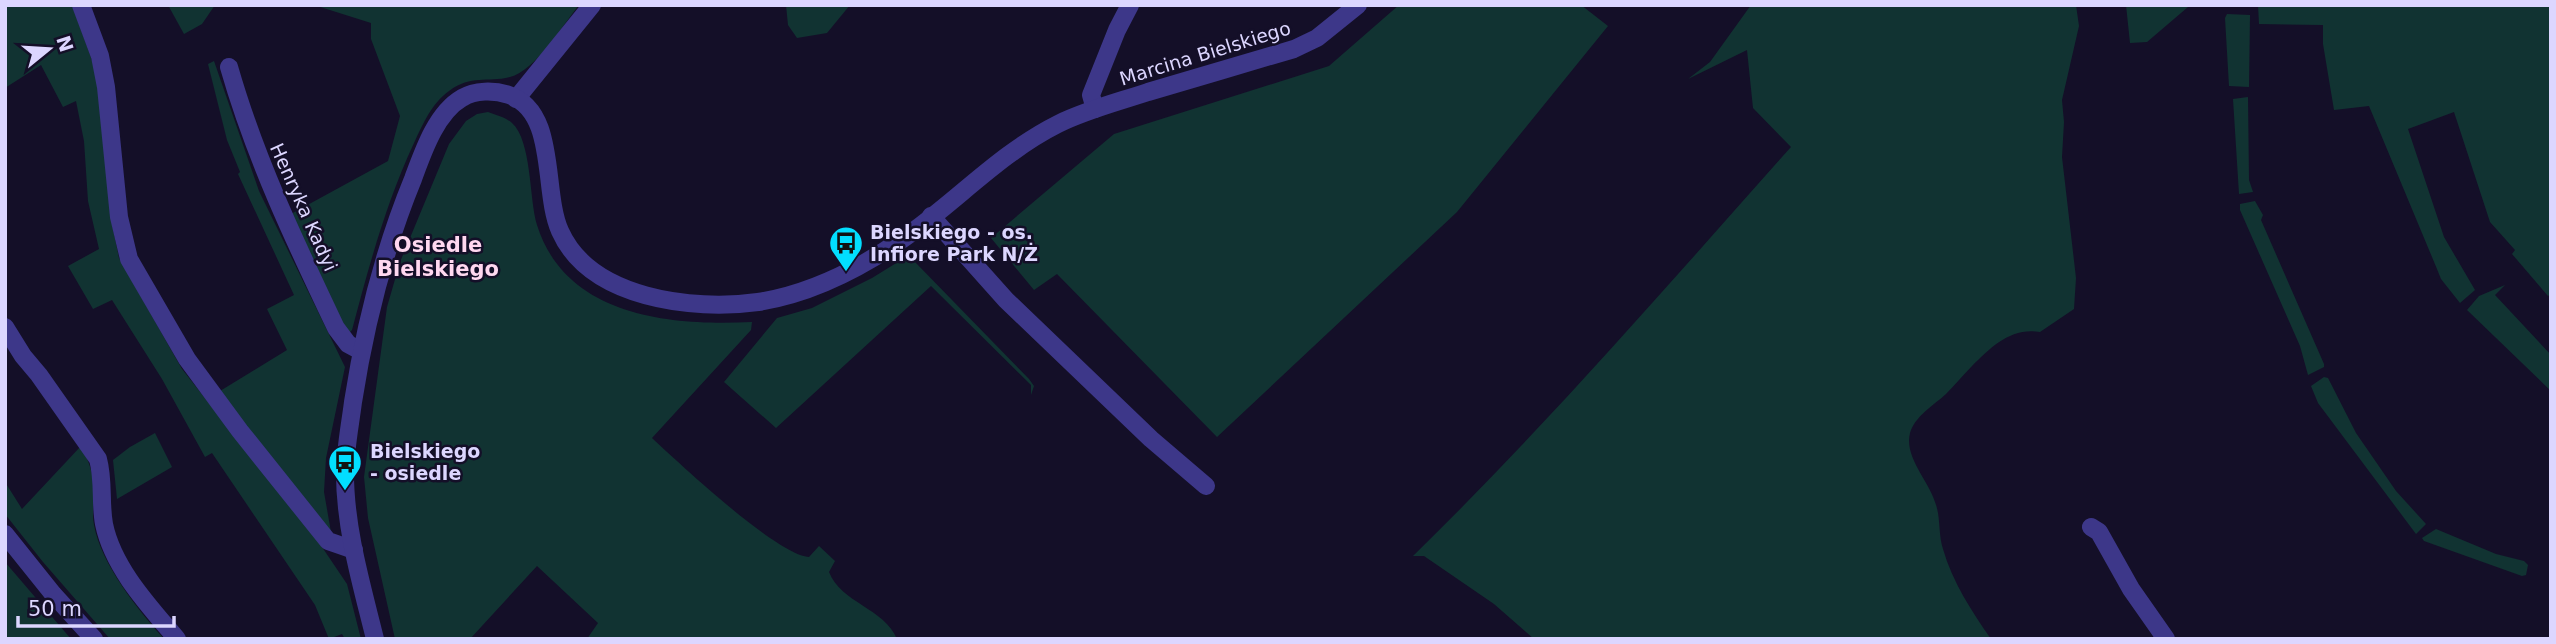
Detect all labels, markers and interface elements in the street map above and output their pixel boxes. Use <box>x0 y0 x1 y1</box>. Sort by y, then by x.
north arrow <box>14 14 84 84</box>
street label: Marcina Bielskiego <box>1117 17 1293 89</box>
text: N <box>52 33 78 55</box>
street label: Henryka Kadyi <box>266 140 342 274</box>
place label: Bielskiego - os. Infiore Park N/Ż <box>870 221 1038 265</box>
bus stop icon: Bielskiego - os. Infiore Park N/Ż <box>827 224 865 273</box>
district label: Osiedle Bielskiego <box>377 233 499 281</box>
place label: Bielskiego - osiedle <box>370 440 480 484</box>
bus stop icon: Bielskiego - osiedle <box>326 443 364 492</box>
scale bar <box>18 584 173 628</box>
text: 50 m <box>28 597 82 621</box>

